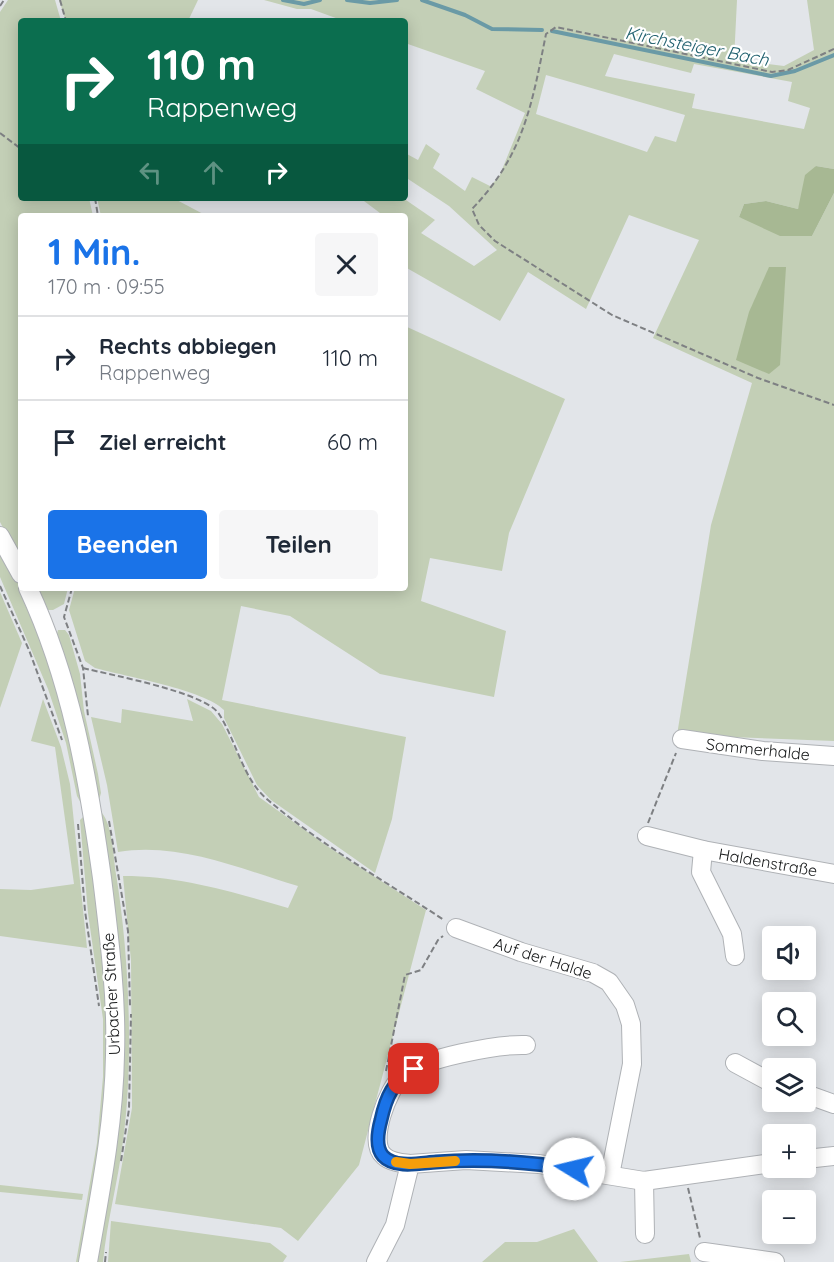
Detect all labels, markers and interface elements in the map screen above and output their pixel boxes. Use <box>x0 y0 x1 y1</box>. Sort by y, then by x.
water label: Kirchsteiger Bach <box>623 21 771 71</box>
text: 110 m <box>147 38 256 91</box>
icon: right <box>48 42 126 120</box>
text: Rappenweg <box>147 90 297 124</box>
icon: left <box>134 156 167 189</box>
icon: ahead <box>197 156 230 189</box>
icon: right <box>260 156 293 189</box>
text: 1 Min. <box>48 229 140 274</box>
button: close <box>315 233 378 296</box>
text: 170 m · 09:55 <box>48 274 165 299</box>
text: Rechts abbiegen <box>99 332 277 360</box>
icon: right <box>48 342 81 375</box>
text: 110 m <box>323 344 378 372</box>
text: Rappenweg <box>99 360 210 385</box>
icon: arrive <box>48 426 81 459</box>
text: Ziel erreicht <box>99 428 227 456</box>
text: 60 m <box>327 428 378 456</box>
button: Beenden <box>48 510 207 579</box>
button: Teilen <box>219 510 378 579</box>
street label: Sommerhalde <box>705 734 811 764</box>
street label: Haldenstraße <box>717 843 819 881</box>
map controls <box>762 926 816 1244</box>
button: sound <box>762 926 816 980</box>
street label: Urbacher Straße <box>98 932 124 1056</box>
street label: Auf der Halde <box>491 933 595 983</box>
button: search <box>762 992 816 1046</box>
pin <box>388 1043 439 1094</box>
icon: arrive <box>397 1052 430 1085</box>
button: layers <box>762 1058 816 1112</box>
button: + <box>762 1124 816 1178</box>
position arrow <box>542 1137 606 1201</box>
button: − <box>762 1190 816 1244</box>

